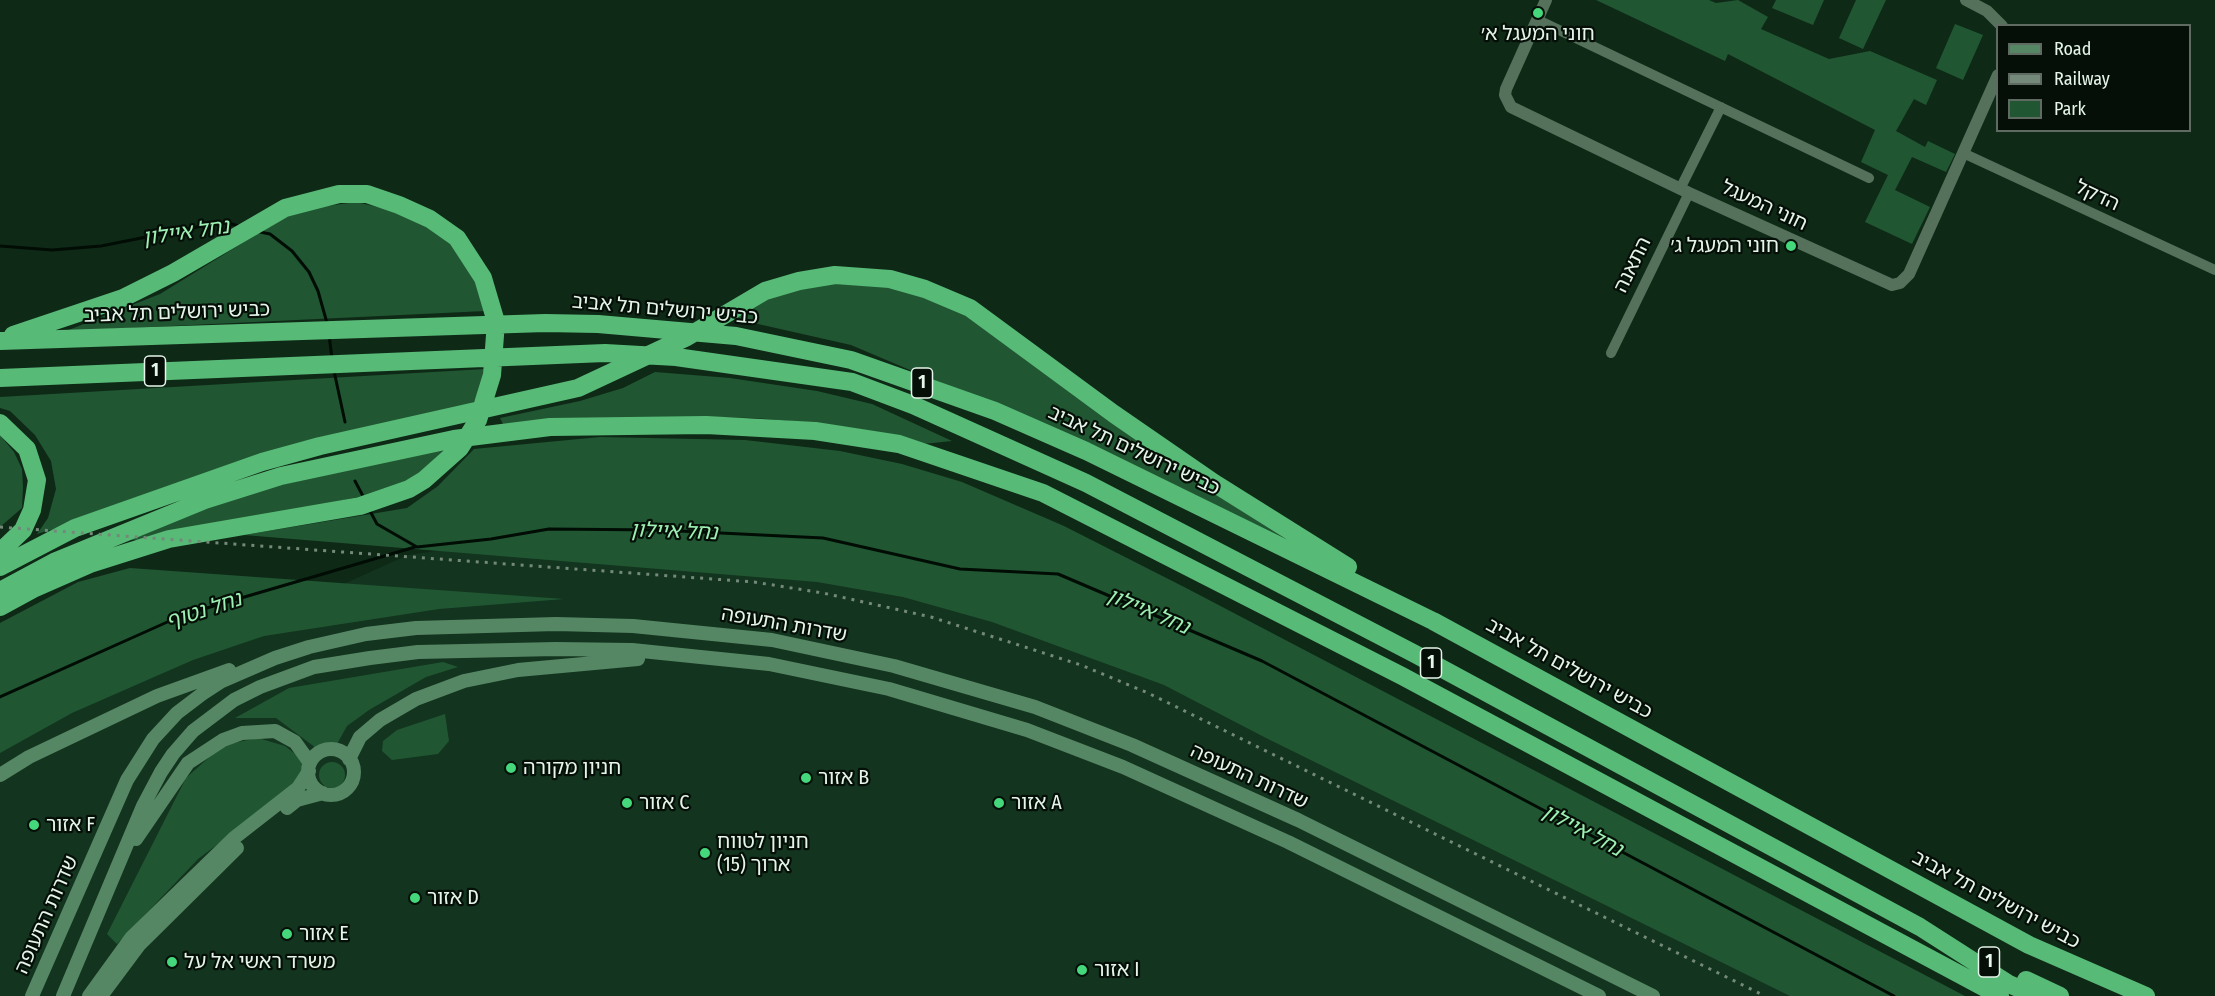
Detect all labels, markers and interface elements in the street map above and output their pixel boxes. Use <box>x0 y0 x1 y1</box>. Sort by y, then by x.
marker: חוני המעגל א׳ <box>1531 6 1545 20</box>
place label: חוני המעגל א׳ <box>1481 22 1595 46</box>
legend <box>1996 24 2191 132</box>
text: Road <box>2054 38 2091 60</box>
text: Railway <box>2054 68 2110 90</box>
text: Park <box>2054 98 2086 120</box>
street label: הדקל <box>2071 175 2123 217</box>
street label: חוני המעגל <box>1717 176 1811 236</box>
water label: נחל איילון <box>141 214 231 252</box>
street label: התאנה <box>1609 233 1657 297</box>
place label: חוני המעגל ג׳ <box>1671 234 1779 258</box>
marker: חוני המעגל ג׳ <box>1784 239 1798 253</box>
street label: כביש ירושלים תל אביב <box>571 290 759 330</box>
street label: כביש ירושלים תל אביב <box>83 298 271 328</box>
road number: 1 <box>144 356 166 386</box>
road number: 1 <box>912 368 932 398</box>
street label: כביש ירושלים תל אביב <box>1044 401 1224 501</box>
water label: נחל איילון <box>630 518 718 546</box>
water label: נחל איילון <box>1103 583 1193 641</box>
water label: נחל נטוף <box>163 587 245 635</box>
street label: שדרות התעופה <box>719 602 849 648</box>
street label: כביש ירושלים תל אביב <box>1482 613 1656 725</box>
road number: 1 <box>1420 648 1442 678</box>
street label: שדרות התעופה <box>1186 739 1312 815</box>
place label: חניון מקורה <box>523 756 621 780</box>
marker: חניון מקורה <box>504 761 518 775</box>
place label: אזור B <box>818 766 869 790</box>
marker: אזור B <box>799 771 813 785</box>
place label: אזור C <box>639 791 689 815</box>
place label: אזור A <box>1011 791 1062 815</box>
marker: אזור C <box>620 796 634 810</box>
marker: אזור A <box>992 796 1006 810</box>
water label: נחל איילון <box>1538 799 1626 863</box>
place label: אזור F <box>46 813 95 837</box>
marker: אזור F <box>27 818 41 832</box>
place label: חניון לטווח ארוך (15) <box>717 830 809 877</box>
marker: חניון לטווח ארוך (15) <box>698 846 712 860</box>
street label: כביש ירושלים תל אביב <box>1908 846 2084 954</box>
street label: שדרות התעופה <box>10 852 84 978</box>
place label: אזור D <box>427 886 479 910</box>
marker: אזור D <box>408 891 422 905</box>
place label: אזור E <box>299 922 349 946</box>
marker: אזור E <box>280 927 294 941</box>
road number: 1 <box>1978 947 2000 977</box>
place label: משרד ראשי אל על <box>184 950 336 974</box>
marker: משרד ראשי אל על <box>165 955 179 969</box>
place label: אזור I <box>1094 958 1139 982</box>
marker: אזור I <box>1075 963 1089 977</box>

